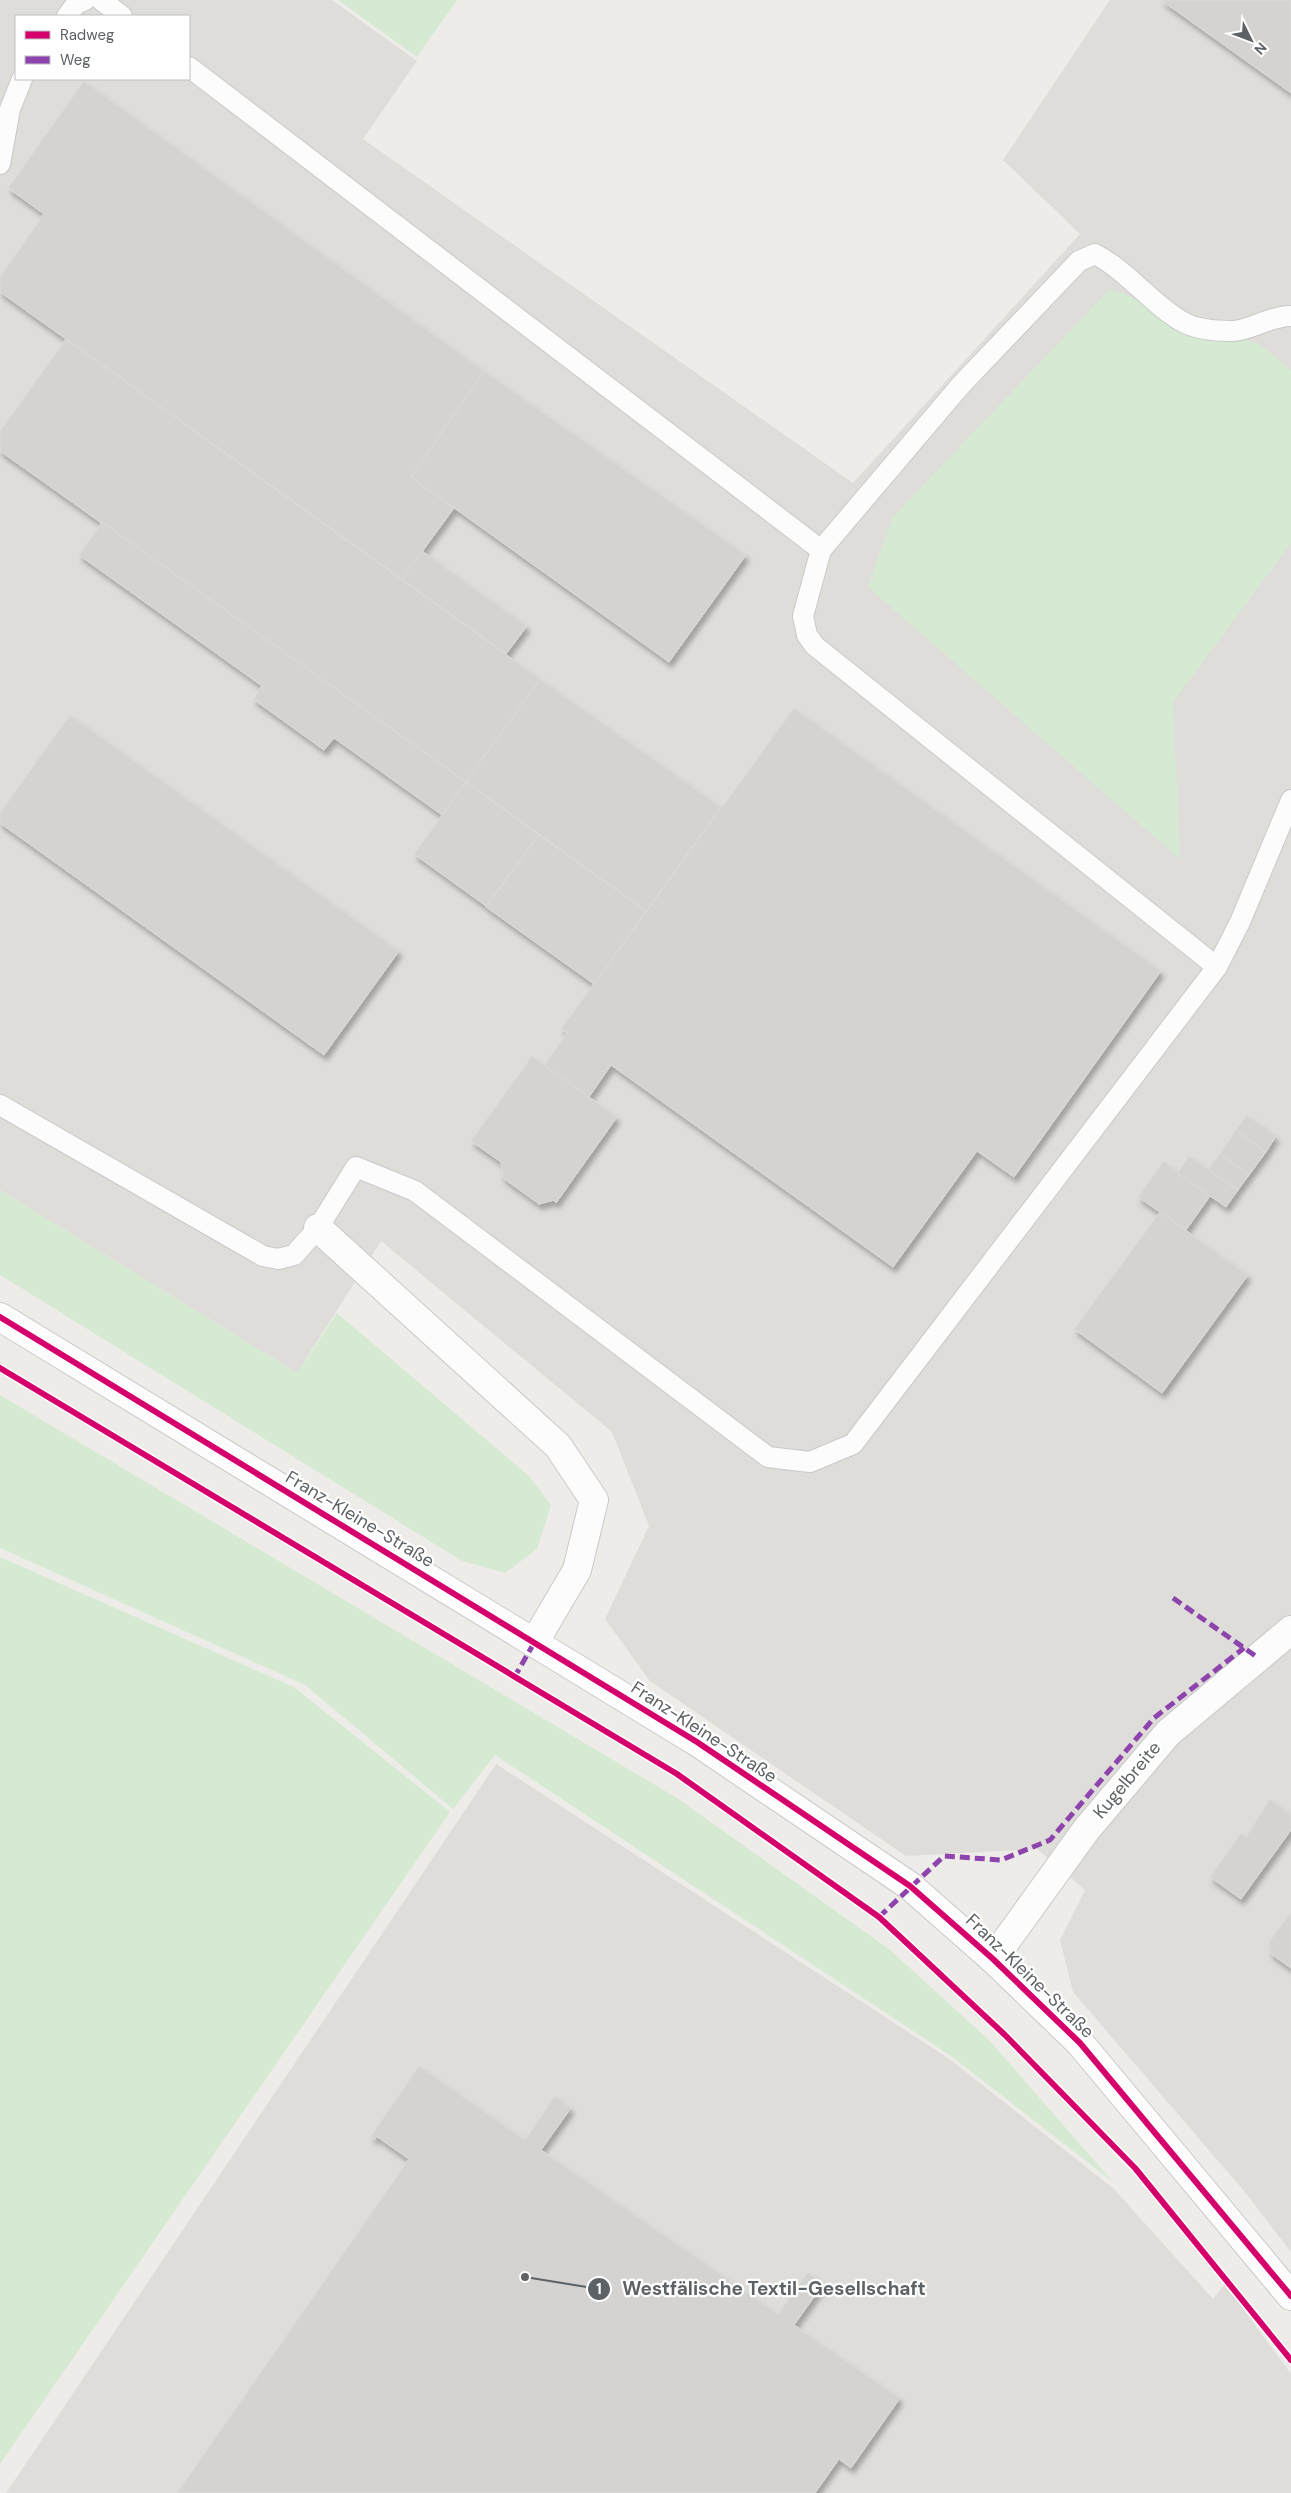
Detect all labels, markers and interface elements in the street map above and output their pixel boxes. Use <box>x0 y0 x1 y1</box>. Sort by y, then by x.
legend <box>15 15 190 80</box>
north arrow <box>1226 15 1276 65</box>
text: Radweg <box>60 25 114 45</box>
text: N <box>1251 39 1271 59</box>
text: Weg <box>60 50 91 70</box>
street label: Franz-Kleine-Straße <box>281 1465 439 1573</box>
street label: Franz-Kleine-Straße <box>626 1676 782 1788</box>
street label: Kugelbreite <box>1088 1736 1166 1824</box>
street label: Franz-Kleine-Straße <box>961 1908 1099 2044</box>
callout: Westfälische Textil-Gesellschaft <box>587 2272 935 2306</box>
text: Westfälische Textil-Gesellschaft <box>622 2276 926 2301</box>
text: 1 <box>596 2279 602 2299</box>

